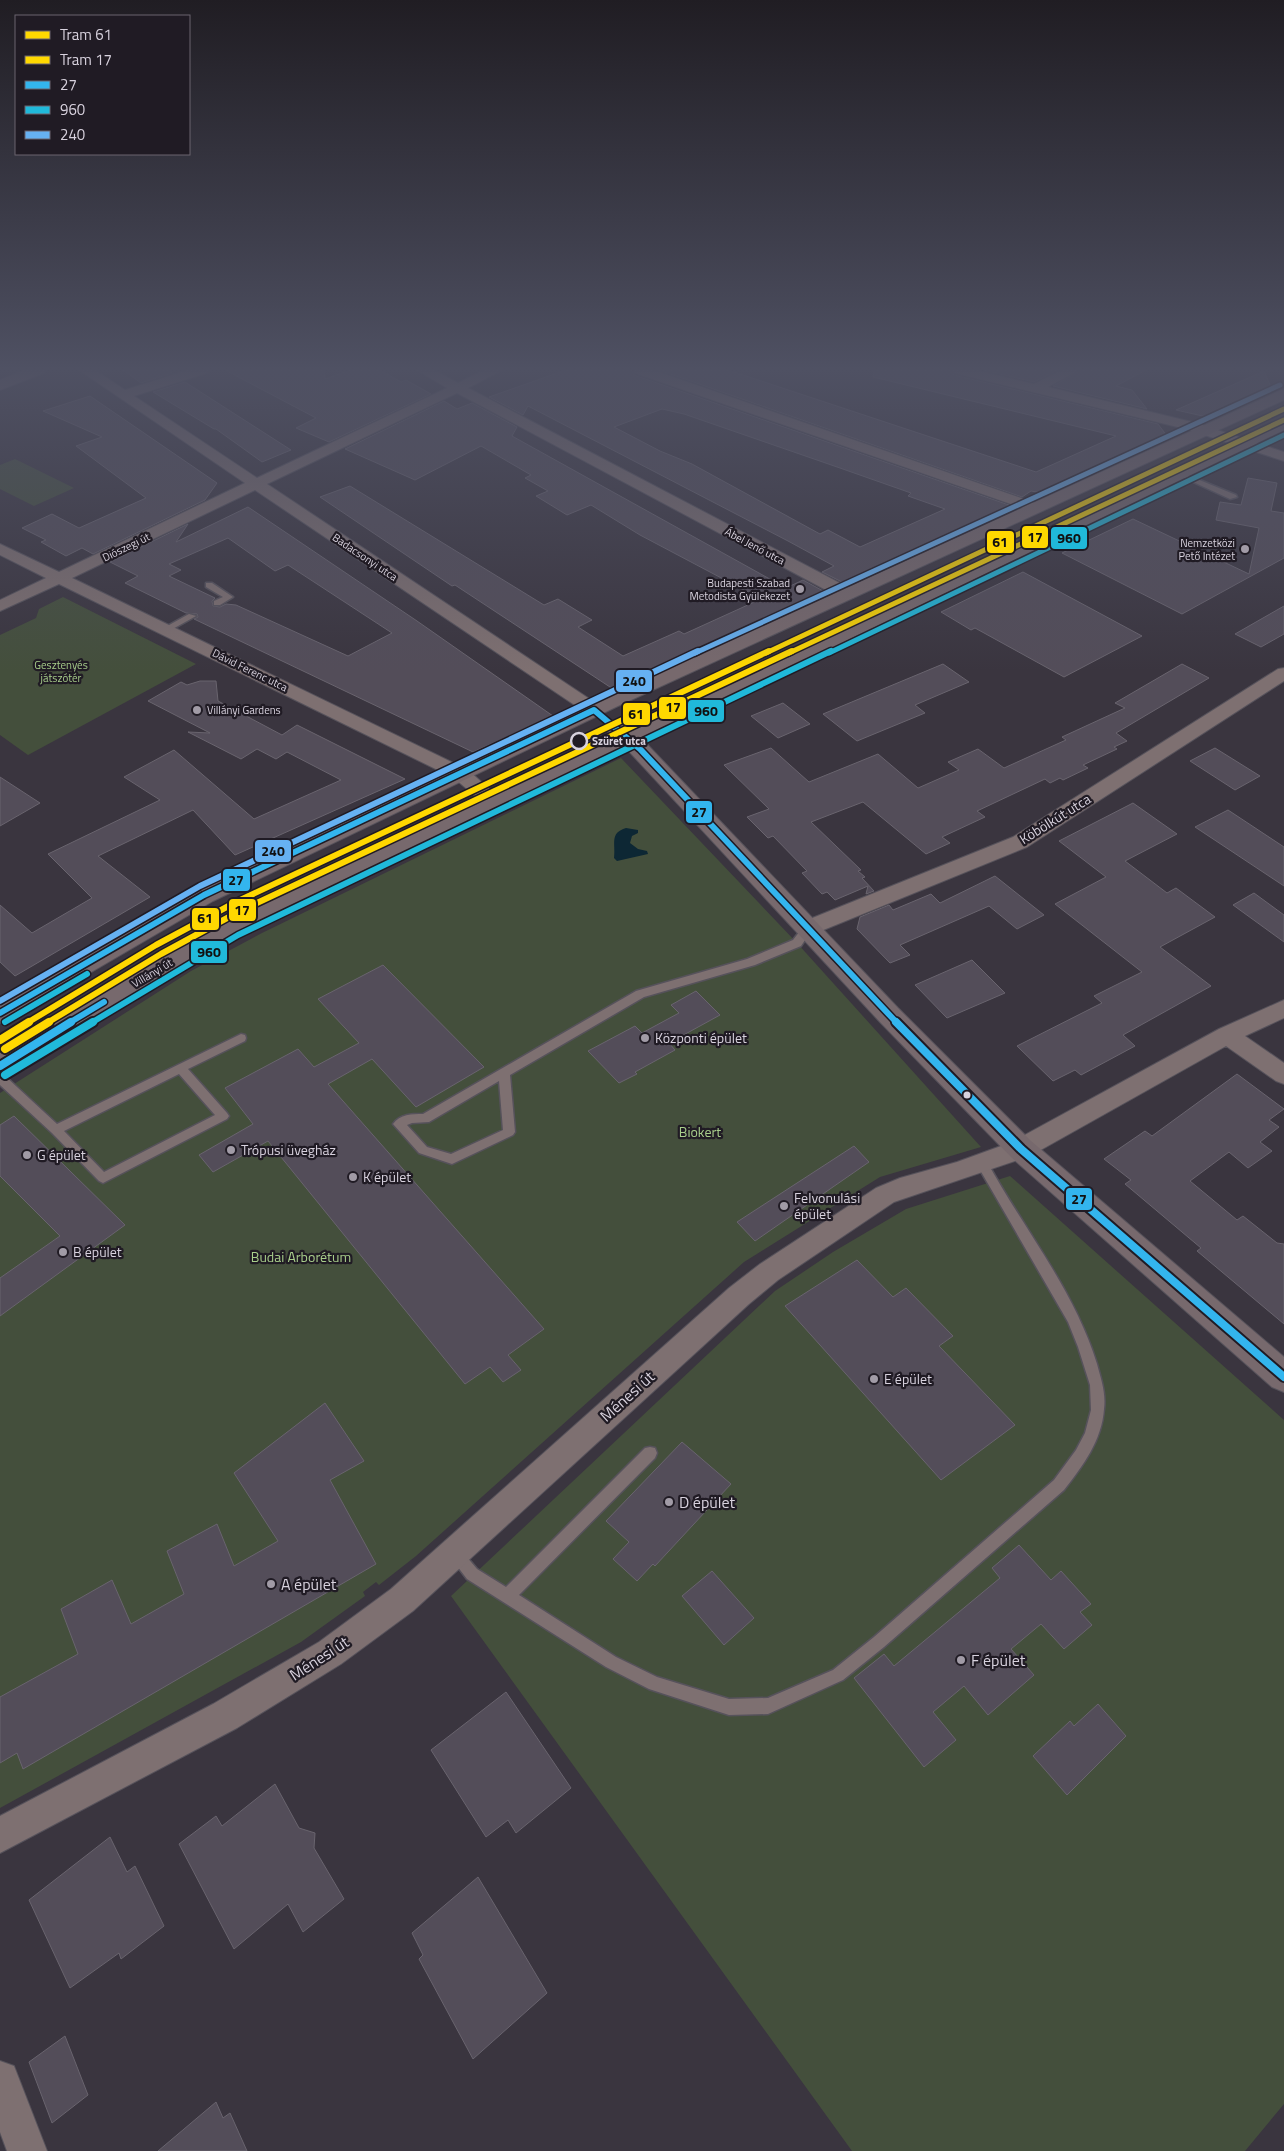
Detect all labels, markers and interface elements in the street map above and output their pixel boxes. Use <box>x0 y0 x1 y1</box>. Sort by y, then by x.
legend <box>15 15 190 155</box>
text: Tram 61 <box>60 23 112 46</box>
text: Tram 17 <box>60 48 112 71</box>
text: 27 <box>60 73 77 96</box>
text: 960 <box>60 98 85 121</box>
text: 240 <box>60 123 85 146</box>
street label: Ábel Jenő utca <box>722 524 788 569</box>
line badge: 17 <box>1021 525 1049 549</box>
text: 17 <box>1027 526 1043 547</box>
line badge: 960 <box>1050 526 1088 550</box>
text: 960 <box>1057 527 1081 548</box>
street label: Diószegi út <box>100 529 153 565</box>
street label: Badacsonyi utca <box>329 529 401 585</box>
line badge: 61 <box>986 530 1015 554</box>
text: 61 <box>992 531 1008 552</box>
place label: Nemzetközi Pető Intézet <box>1179 535 1235 564</box>
marker: Nemzetközi Pető Intézet <box>1239 543 1251 555</box>
place label: Budapesti Szabad Metodista Gyülekezet <box>690 575 790 604</box>
marker: Budapesti Szabad Metodista Gyülekezet <box>794 583 806 595</box>
street label: Dávid Ferenc utca <box>210 645 291 695</box>
park label: Gesztenyés játszótér <box>34 657 88 686</box>
line badge: 240 <box>615 669 653 693</box>
text: 240 <box>622 670 646 691</box>
line badge: 17 <box>658 696 687 720</box>
text: 17 <box>665 696 681 717</box>
line badge: 960 <box>687 699 725 723</box>
text: 960 <box>694 700 718 721</box>
place label: Villányi Gardens <box>207 702 281 718</box>
line badge: 61 <box>622 702 651 726</box>
text: 61 <box>628 703 644 724</box>
marker: Villányi Gardens <box>191 704 203 716</box>
marker: Szüret utca <box>570 732 588 750</box>
place label: Szüret utca <box>592 733 646 749</box>
street label: Köbölkút utca <box>1015 788 1095 849</box>
line badge: 27 <box>685 800 713 824</box>
text: 27 <box>691 801 707 822</box>
line badge: 240 <box>254 839 292 863</box>
text: 240 <box>261 840 285 861</box>
line badge: 27 <box>222 868 251 892</box>
text: 27 <box>228 869 244 890</box>
line badge: 17 <box>228 898 257 922</box>
text: 17 <box>234 899 250 920</box>
line badge: 61 <box>191 907 220 931</box>
text: 61 <box>197 907 213 928</box>
line badge: 960 <box>190 940 228 964</box>
text: 960 <box>197 941 221 962</box>
street label: Villányi út <box>129 954 176 991</box>
place label: Központi épület <box>655 1027 747 1048</box>
marker: Központi épület <box>639 1032 651 1044</box>
unlabelled marker <box>962 1090 972 1100</box>
park label: Biokert <box>679 1121 721 1142</box>
place label: Trópusi üvegház <box>241 1139 336 1160</box>
place label: G épület <box>37 1144 86 1165</box>
marker: Trópusi üvegház <box>225 1144 237 1156</box>
marker: G épület <box>21 1149 33 1161</box>
place label: K épület <box>363 1166 411 1187</box>
marker: K épület <box>347 1171 359 1183</box>
place label: Felvonulási épület <box>794 1187 860 1224</box>
line badge: 27 <box>1065 1187 1093 1211</box>
text: 27 <box>1071 1188 1087 1209</box>
marker: Felvonulási épület <box>778 1200 790 1212</box>
place label: B épület <box>73 1241 122 1262</box>
marker: B épület <box>57 1246 69 1258</box>
park label: Budai Arborétum <box>251 1246 351 1267</box>
street label: Ménesi út <box>594 1365 660 1427</box>
place label: E épület <box>884 1368 932 1389</box>
marker: E épület <box>868 1373 880 1385</box>
place label: D épület <box>679 1490 736 1514</box>
marker: D épület <box>663 1496 675 1508</box>
place label: A épület <box>281 1572 337 1596</box>
marker: A épület <box>265 1578 277 1590</box>
street label: Ménesi út <box>284 1630 354 1686</box>
place label: F épület <box>971 1648 1026 1672</box>
marker: F épület <box>955 1654 967 1666</box>

